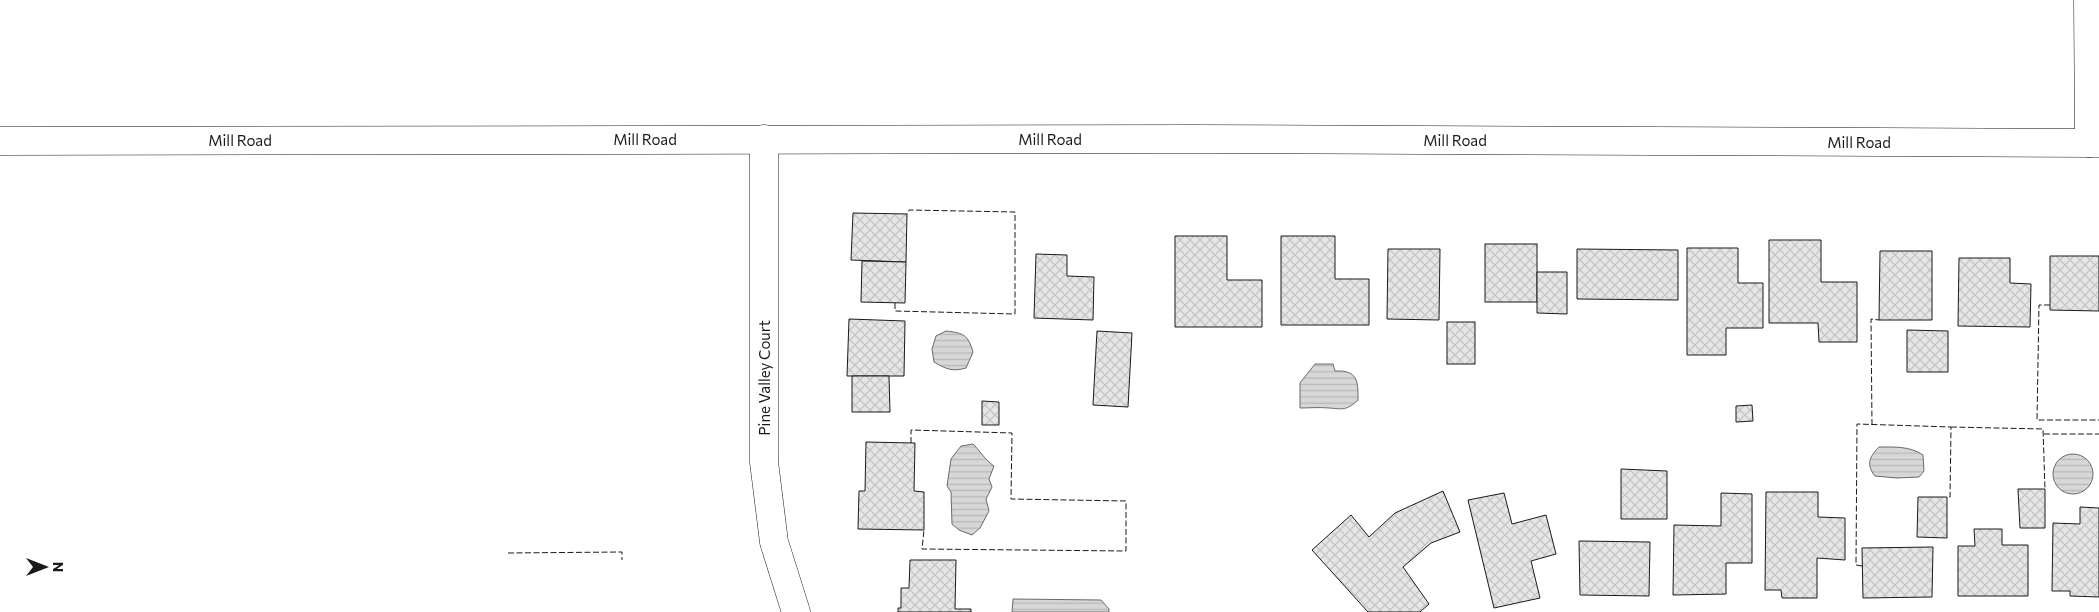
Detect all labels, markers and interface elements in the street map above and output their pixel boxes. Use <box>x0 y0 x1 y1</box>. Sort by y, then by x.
street label: Mill Road <box>613 130 677 148</box>
street label: Mill Road <box>1018 130 1082 148</box>
street label: Mill Road <box>208 131 272 149</box>
street label: Mill Road <box>1423 131 1487 149</box>
street label: Mill Road <box>1827 133 1891 151</box>
street label: Pine Valley Court <box>755 320 773 436</box>
north arrow <box>20 542 70 592</box>
text: N <box>50 562 67 572</box>

